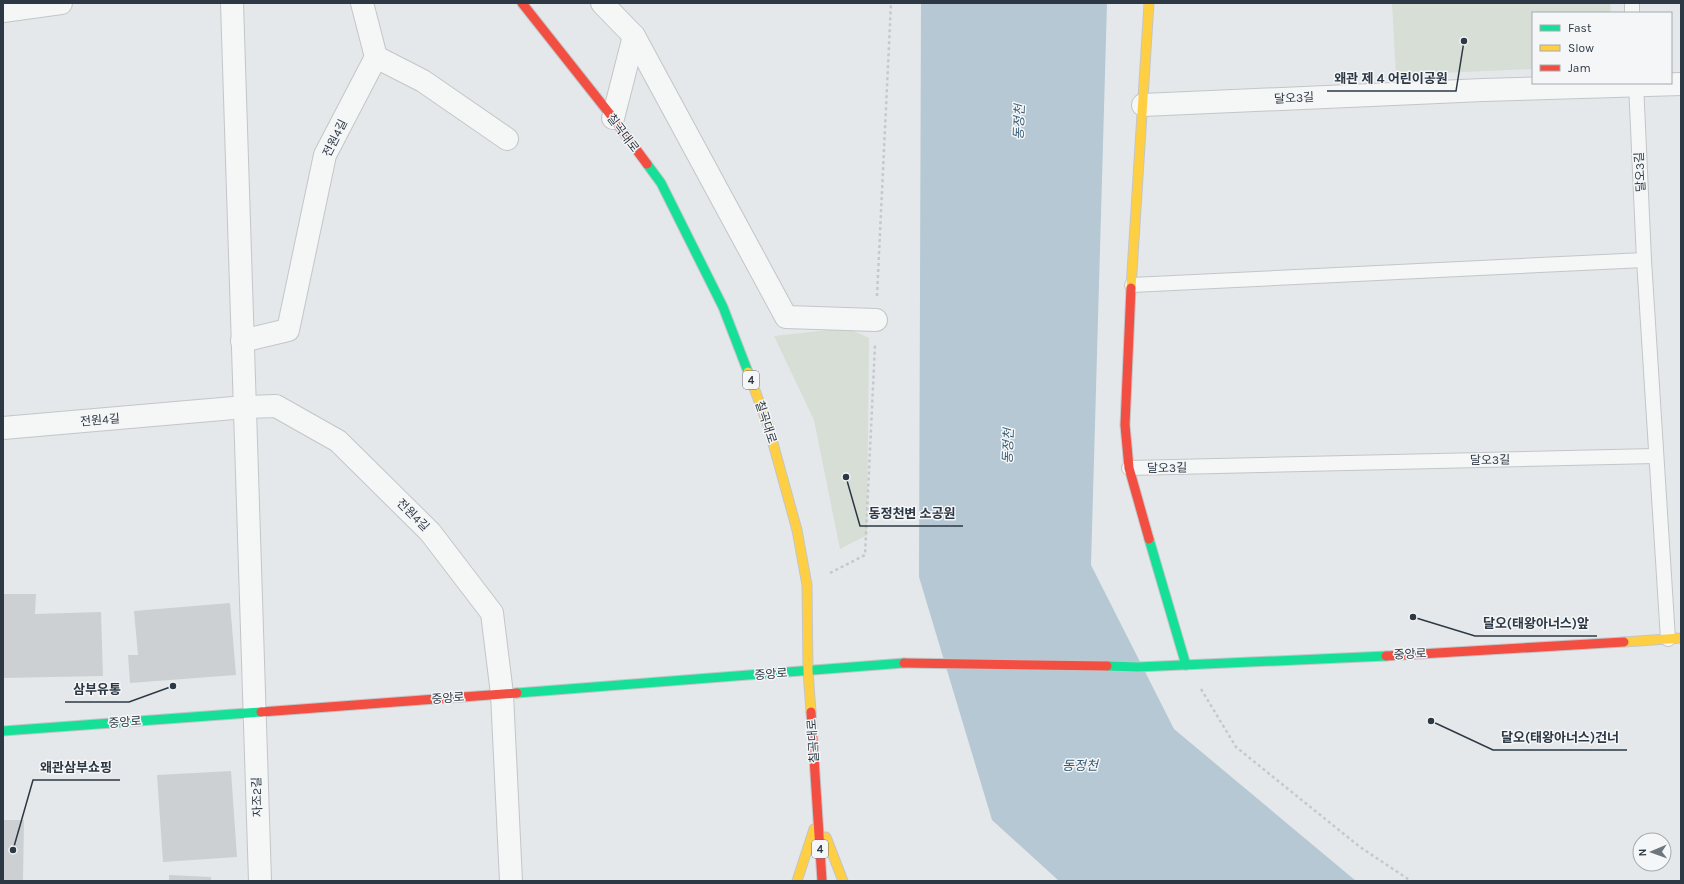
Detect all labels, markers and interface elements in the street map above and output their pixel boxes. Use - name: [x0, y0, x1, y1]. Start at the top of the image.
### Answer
- legend: [1532, 12, 1672, 84]
- text: Fast: [1568, 21, 1592, 35]
- text: Slow: [1568, 41, 1594, 55]
- text: Jam: [1568, 61, 1591, 75]
- callout: 왜관 제 4 어린이공원: [1327, 66, 1456, 91]
- text: 왜관 제 4 어린이공원: [1334, 71, 1448, 86]
- street label: 달오3길: [1274, 90, 1314, 106]
- water label: 동정천: [1011, 103, 1027, 140]
- street label: 칠곡대로: [604, 111, 642, 155]
- street label: 전원4길: [320, 117, 350, 159]
- street label: 달오3길: [1632, 152, 1648, 192]
- road number: 4: [743, 371, 759, 389]
- street label: 칠곡대로: [753, 399, 779, 445]
- street label: 전원4길: [80, 411, 120, 429]
- water label: 동정천: [1000, 427, 1016, 464]
- street label: 달오3길: [1470, 453, 1510, 467]
- street label: 달오3길: [1147, 461, 1187, 475]
- street label: 전원4길: [394, 496, 432, 534]
- callout: 동정천변 소공원: [860, 501, 963, 526]
- text: 동정천변 소공원: [868, 506, 956, 521]
- callout: 달오(태왕아너스)앞: [1475, 611, 1597, 636]
- text: 달오(태왕아너스)앞: [1483, 616, 1589, 631]
- street label: 중앙로: [1393, 646, 1427, 662]
- street label: 중앙로: [754, 666, 788, 682]
- callout: 삼부유통: [65, 677, 129, 702]
- text: 삼부유통: [73, 682, 121, 697]
- street label: 중앙로: [431, 690, 465, 706]
- street label: 중앙로: [108, 714, 142, 730]
- street label: 칠곡대로: [804, 718, 822, 764]
- callout: 달오(태왕아너스)건너: [1493, 725, 1627, 750]
- text: 달오(태왕아너스)건너: [1501, 730, 1619, 745]
- callout: 왜관삼부쇼핑: [33, 755, 120, 780]
- water label: 동정천: [1062, 758, 1099, 773]
- text: 왜관삼부쇼핑: [40, 760, 112, 775]
- street label: 자조2길: [249, 777, 265, 817]
- north arrow: [1632, 832, 1672, 872]
- road number: 4: [812, 840, 828, 858]
- text: N: [1636, 848, 1649, 857]

